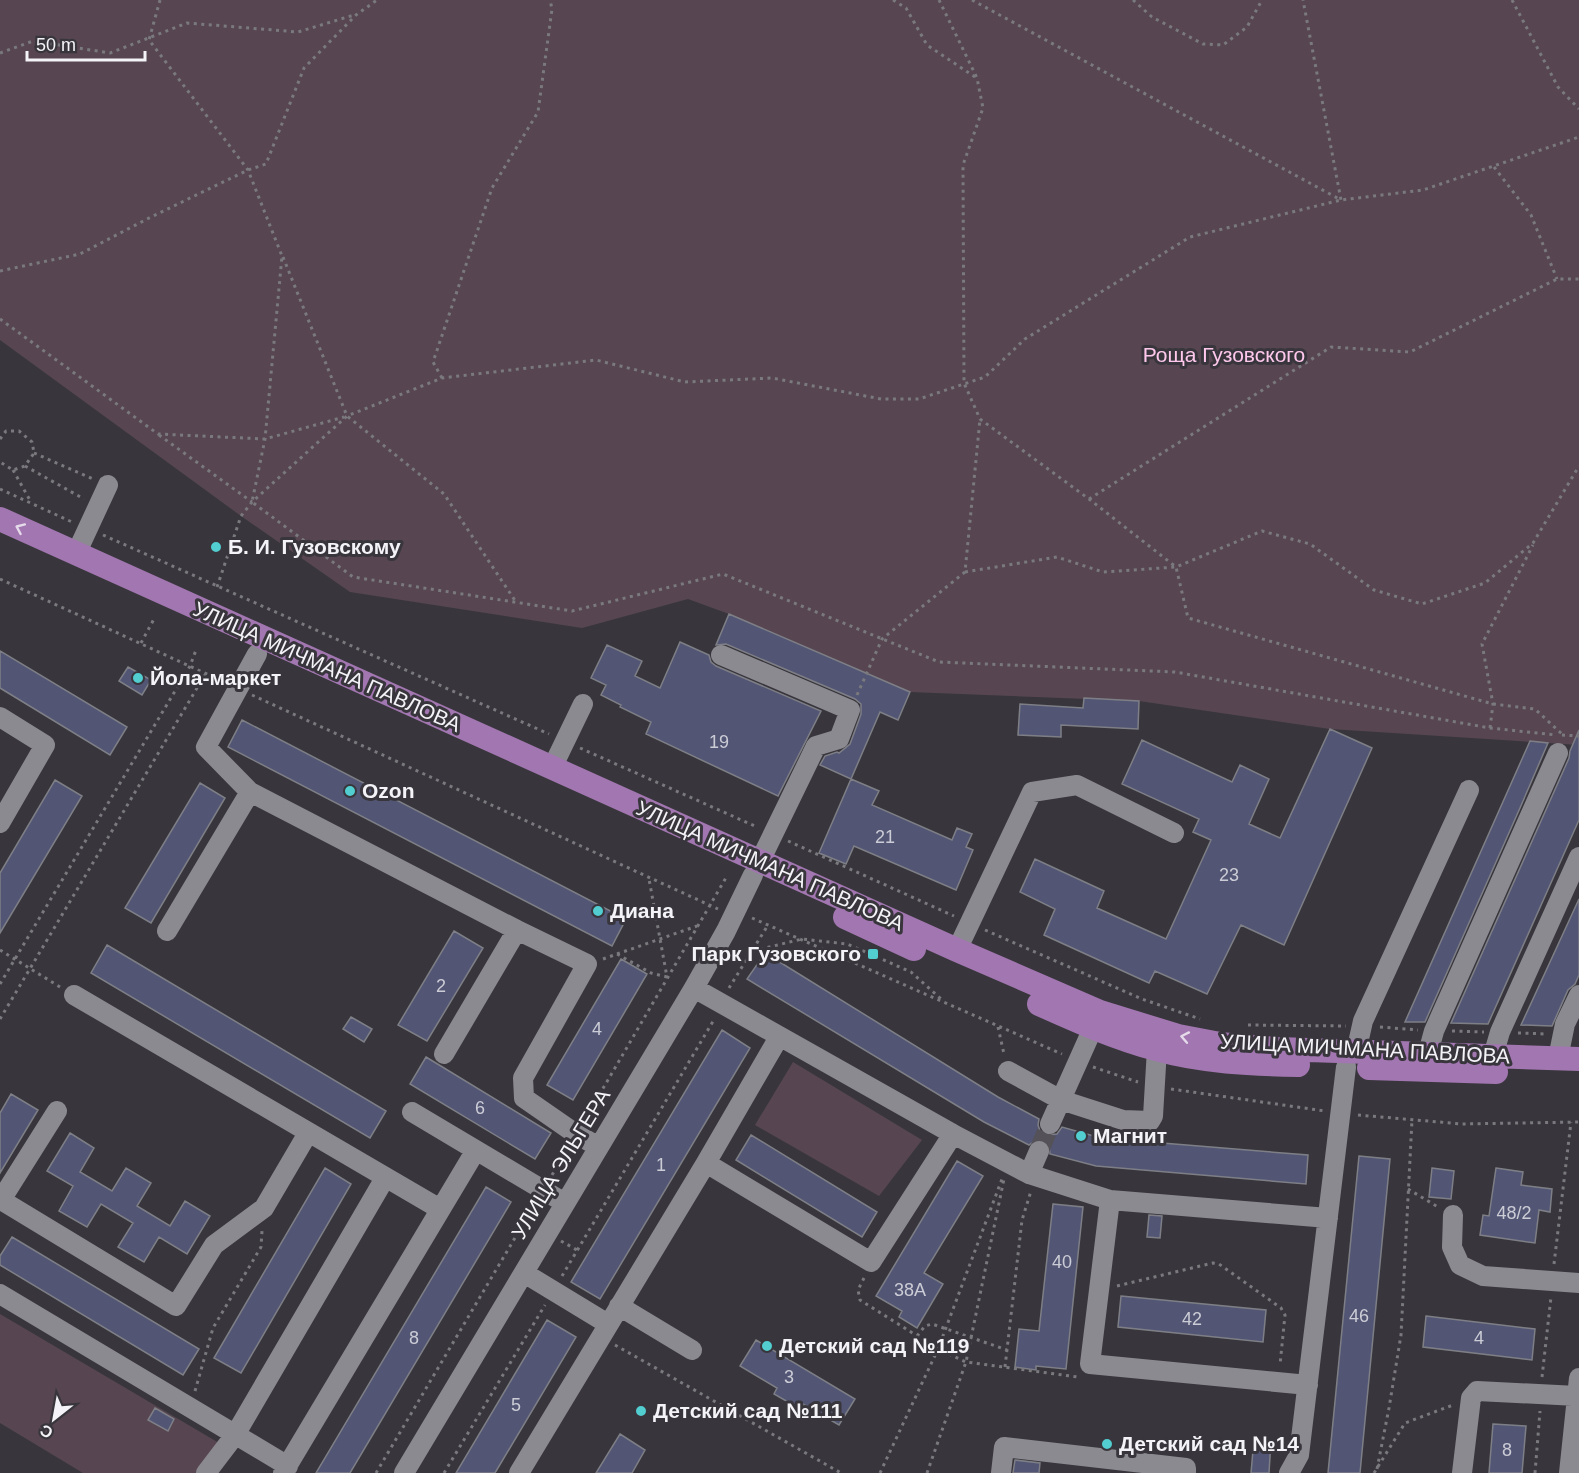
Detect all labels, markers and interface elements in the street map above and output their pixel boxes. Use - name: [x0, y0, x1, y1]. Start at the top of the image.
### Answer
- scale bar: [27, 24, 146, 62]
- text: 50 m: [36, 35, 76, 55]
- park label: Роща Гузовского: [1143, 343, 1305, 366]
- one-way arrow: [15, 523, 26, 535]
- place label: Б. И. Гузовскому: [228, 535, 401, 558]
- marker: Б. И. Гузовскому: [209, 540, 223, 554]
- street label: УЛИЦА МИЧМАНА ПАВЛОВА: [190, 597, 464, 736]
- place label: Йола-маркет: [150, 666, 281, 689]
- marker: Йола-маркет: [131, 671, 145, 685]
- house number: 19: [709, 732, 729, 752]
- place label: Ozon: [362, 779, 415, 802]
- marker: Ozon: [343, 784, 357, 798]
- street label: УЛИЦА МИЧМАНА ПАВЛОВА: [633, 796, 907, 935]
- house number: 21: [875, 827, 895, 847]
- house number: 23: [1219, 865, 1239, 885]
- place label: Диана: [610, 899, 674, 922]
- marker: Диана: [591, 904, 605, 918]
- place label: Парк Гузовского: [691, 942, 861, 965]
- marker: Парк Гузовского: [866, 947, 880, 961]
- house number: 2: [436, 976, 446, 996]
- house number: 4: [592, 1019, 602, 1039]
- street label: УЛИЦА МИЧМАНА ПАВЛОВА: [1219, 1029, 1511, 1068]
- one-way arrow: [1181, 1031, 1191, 1044]
- street label: УЛИЦА ЭЛЬГЕРА: [507, 1085, 614, 1243]
- house number: 6: [475, 1098, 485, 1118]
- place label: Магнит: [1093, 1124, 1167, 1147]
- marker: Магнит: [1074, 1129, 1088, 1143]
- house number: 1: [656, 1155, 666, 1175]
- house number: 48/2: [1496, 1203, 1532, 1223]
- house number: 40: [1052, 1252, 1072, 1272]
- house number: 38А: [894, 1280, 926, 1300]
- house number: 46: [1349, 1306, 1369, 1326]
- house number: 42: [1182, 1309, 1202, 1329]
- house number: 8: [409, 1328, 419, 1348]
- house number: 4: [1474, 1328, 1484, 1348]
- place label: Детский сад №119: [779, 1334, 970, 1357]
- marker: Детский сад №119: [760, 1339, 774, 1353]
- house number: 3: [784, 1367, 794, 1387]
- north arrow: [24, 1389, 84, 1449]
- house number: 5: [511, 1395, 521, 1415]
- place label: Детский сад №111: [653, 1399, 843, 1422]
- marker: Детский сад №111: [634, 1404, 648, 1418]
- text: С: [37, 1421, 56, 1442]
- place label: Детский сад №14: [1119, 1432, 1299, 1455]
- marker: Детский сад №14: [1100, 1437, 1114, 1451]
- house number: 8: [1502, 1440, 1512, 1460]

